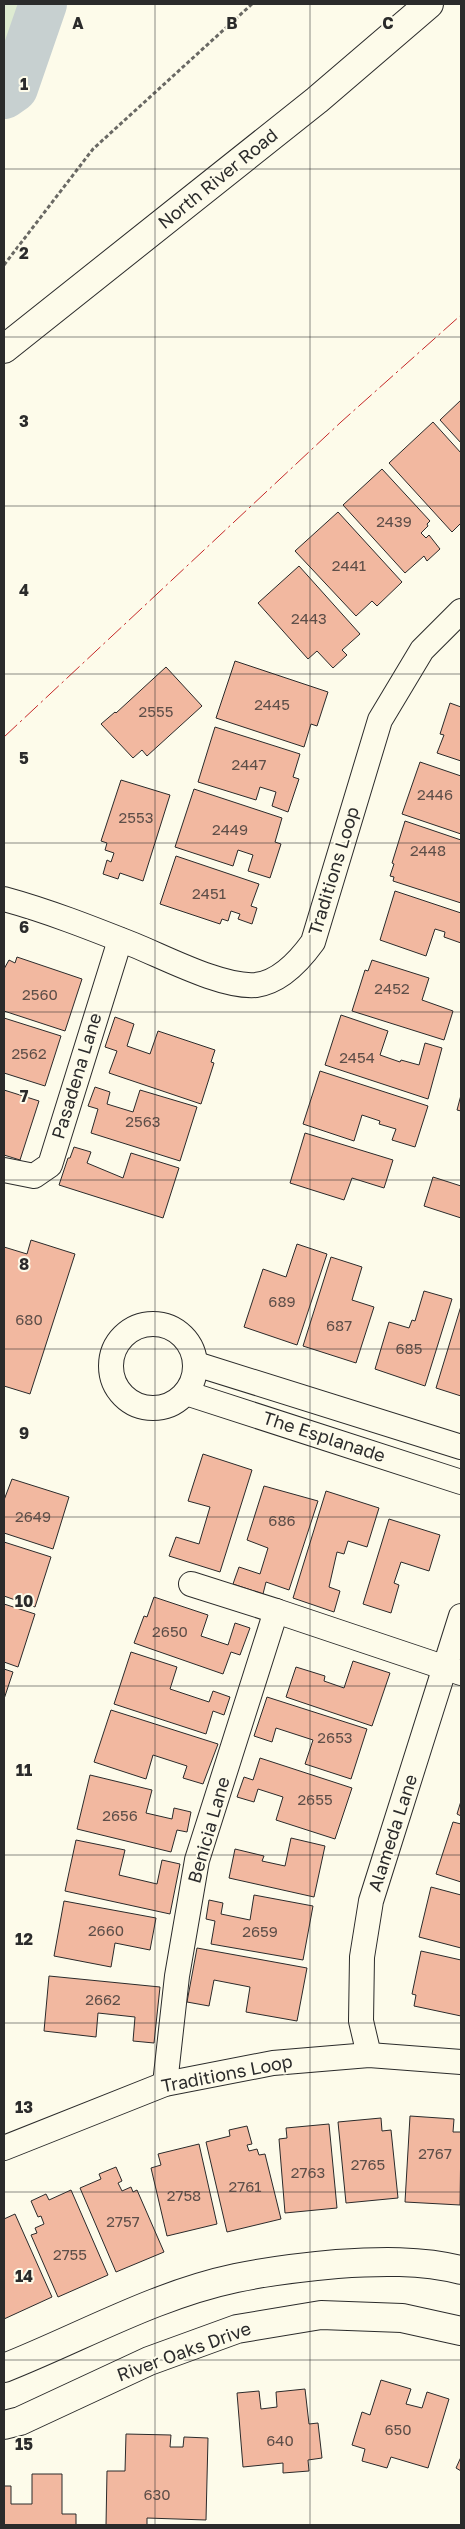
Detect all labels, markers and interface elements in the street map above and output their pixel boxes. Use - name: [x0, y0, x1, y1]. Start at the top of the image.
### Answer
- text: A: [72, 13, 84, 33]
- text: B: [226, 13, 238, 33]
- text: C: [382, 13, 394, 33]
- text: 1: [20, 74, 28, 94]
- street label: North River Road: [153, 123, 282, 233]
- text: 2: [19, 243, 29, 263]
- text: 3: [19, 411, 29, 431]
- house number: 2439: [376, 512, 412, 530]
- house number: 2441: [332, 556, 366, 574]
- text: 4: [19, 580, 29, 600]
- house number: 2443: [291, 609, 327, 627]
- house number: 2445: [254, 695, 290, 713]
- house number: 2555: [139, 702, 173, 720]
- text: 5: [19, 748, 29, 768]
- house number: 2447: [232, 755, 267, 773]
- house number: 2446: [417, 785, 453, 803]
- street label: Traditions Loop: [303, 804, 363, 938]
- house number: 2553: [119, 808, 153, 826]
- house number: 2449: [212, 820, 248, 838]
- house number: 2448: [410, 841, 446, 859]
- house number: 2451: [192, 884, 226, 902]
- text: 6: [19, 917, 29, 937]
- house number: 2452: [374, 979, 410, 997]
- house number: 2560: [22, 985, 58, 1003]
- street label: Pasadena Lane: [46, 1010, 106, 1141]
- house number: 2562: [11, 1044, 47, 1062]
- house number: 2454: [339, 1048, 375, 1066]
- text: 7: [20, 1086, 29, 1106]
- house number: 2563: [125, 1112, 161, 1130]
- text: 8: [19, 1254, 29, 1274]
- house number: 689: [268, 1292, 296, 1310]
- house number: 680: [15, 1310, 43, 1328]
- house number: 687: [326, 1316, 352, 1334]
- house number: 685: [396, 1339, 422, 1357]
- street label: The Esplanade: [260, 1406, 388, 1466]
- text: 9: [19, 1423, 29, 1443]
- house number: 2649: [15, 1507, 51, 1525]
- house number: 686: [268, 1511, 296, 1529]
- text: 10: [15, 1591, 33, 1611]
- house number: 2650: [152, 1622, 188, 1640]
- house number: 2653: [317, 1728, 353, 1746]
- text: 11: [16, 1760, 32, 1780]
- street label: Alameda Lane: [363, 1771, 421, 1894]
- street label: Benicia Lane: [182, 1774, 234, 1886]
- house number: 2655: [297, 1790, 333, 1808]
- house number: 2656: [102, 1806, 138, 1824]
- house number: 2660: [88, 1921, 124, 1939]
- house number: 2659: [242, 1922, 278, 1940]
- text: 12: [15, 1929, 33, 1949]
- house number: 2662: [85, 1990, 121, 2008]
- street label: Traditions Loop: [159, 2050, 294, 2097]
- text: 13: [15, 2097, 33, 2117]
- house number: 2767: [418, 2144, 452, 2162]
- house number: 2765: [351, 2155, 385, 2173]
- house number: 2763: [291, 2163, 325, 2181]
- house number: 2761: [228, 2177, 262, 2195]
- house number: 2758: [167, 2186, 201, 2204]
- house number: 2757: [106, 2212, 140, 2230]
- house number: 2755: [53, 2245, 87, 2263]
- text: 14: [15, 2266, 33, 2286]
- street label: River Oaks Drive: [114, 2317, 254, 2386]
- house number: 650: [384, 2420, 412, 2438]
- house number: 640: [266, 2431, 294, 2449]
- text: 15: [15, 2434, 33, 2454]
- house number: 630: [143, 2485, 171, 2503]

